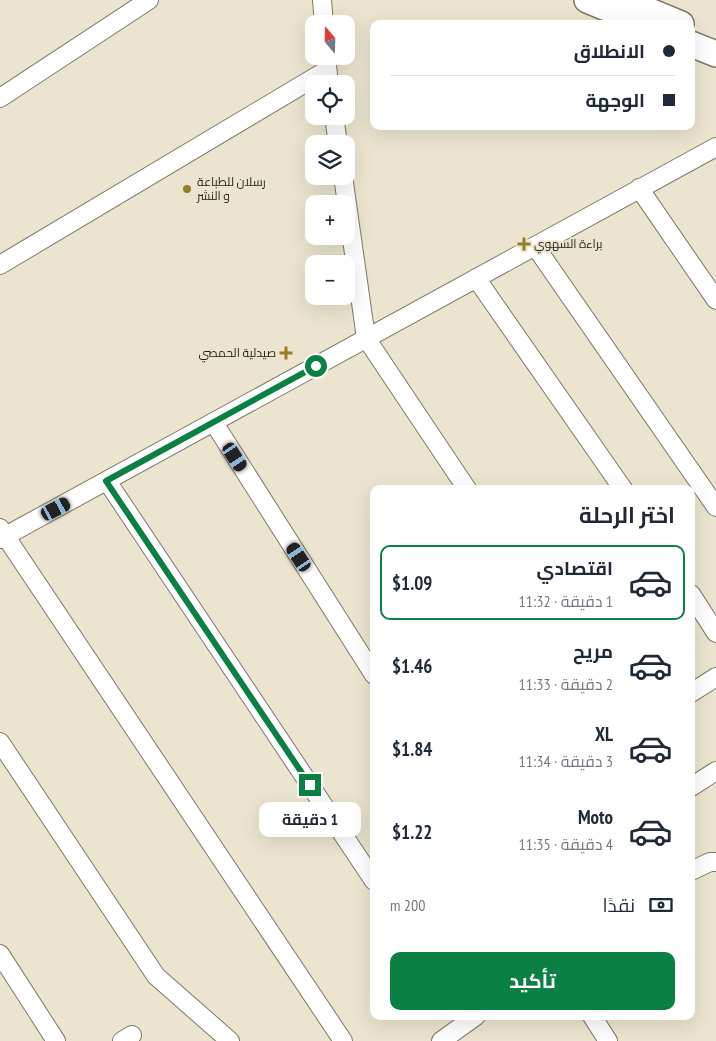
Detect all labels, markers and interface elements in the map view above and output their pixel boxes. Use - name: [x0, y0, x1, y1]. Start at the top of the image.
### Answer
- north arrow: [305, 15, 355, 65]
- map controls: [305, 15, 355, 305]
- text: الانطلاق: [574, 39, 645, 63]
- button: locate: [305, 75, 355, 125]
- text: الوجهة: [585, 88, 645, 112]
- button: layers: [305, 135, 355, 185]
- place label: رسلان للطباعة و النشر: [196, 174, 266, 203]
- marker: رسلان للطباعة و النشر: [181, 183, 193, 195]
- button: +: [305, 195, 355, 245]
- place label: براءة السهوي: [534, 236, 603, 254]
- marker: براءة السهوي: [518, 238, 530, 250]
- button: −: [305, 255, 355, 305]
- place label: صيدلية الحمصي: [199, 345, 276, 363]
- marker: صيدلية الحمصي: [280, 347, 292, 359]
- route start: [305, 355, 327, 377]
- car: [220, 440, 249, 474]
- car: [39, 495, 72, 523]
- text: اختر الرحلة: [579, 501, 675, 529]
- car: [284, 540, 313, 574]
- text: اقتصادي: [537, 556, 613, 580]
- icon: car: [628, 560, 673, 605]
- text: $1.09: [392, 571, 432, 595]
- text: 1 دقيقة · 11:32: [518, 591, 613, 611]
- text: مريح: [573, 639, 613, 663]
- icon: car: [628, 643, 673, 688]
- text: $1.46: [392, 654, 432, 678]
- text: 2 دقيقة · 11:33: [518, 674, 613, 694]
- text: XL: [595, 722, 613, 746]
- icon: car: [628, 726, 673, 771]
- text: $1.84: [392, 737, 432, 761]
- text: 3 دقيقة · 11:34: [518, 751, 613, 771]
- route end: [299, 774, 321, 796]
- callout: 1 دقيقة: [259, 802, 361, 838]
- text: Moto: [578, 805, 613, 829]
- text: 1 دقيقة: [282, 809, 338, 829]
- icon: car: [628, 809, 673, 854]
- text: $1.22: [392, 820, 432, 844]
- text: 4 دقيقة · 11:35: [518, 834, 613, 854]
- icon: cash: [647, 891, 675, 919]
- text: نقدًا: [603, 893, 635, 917]
- text: 200 m: [390, 895, 425, 915]
- button: تأكيد: [390, 952, 675, 1010]

